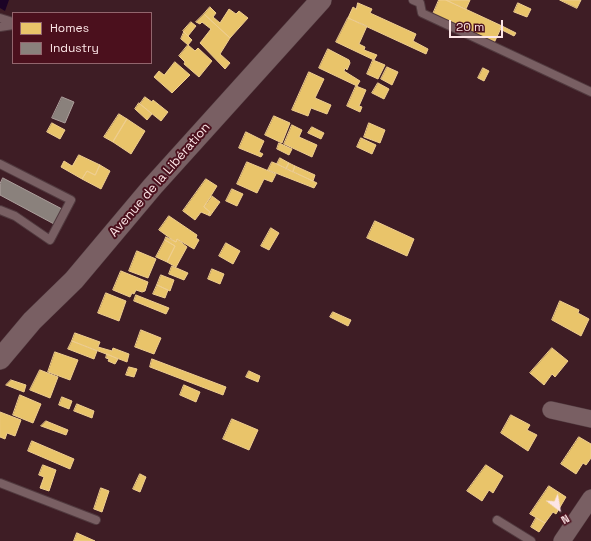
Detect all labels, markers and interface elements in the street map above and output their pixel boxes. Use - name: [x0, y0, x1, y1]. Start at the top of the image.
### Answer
- legend: [12, 12, 152, 64]
- scale bar: [451, 12, 505, 38]
- text: 20 m: [456, 19, 484, 35]
- text: Homes: [50, 20, 89, 36]
- text: Industry: [50, 40, 99, 56]
- street label: Avenue de la Libération: [106, 120, 214, 240]
- north arrow: [539, 489, 579, 529]
- text: N: [558, 511, 572, 527]

